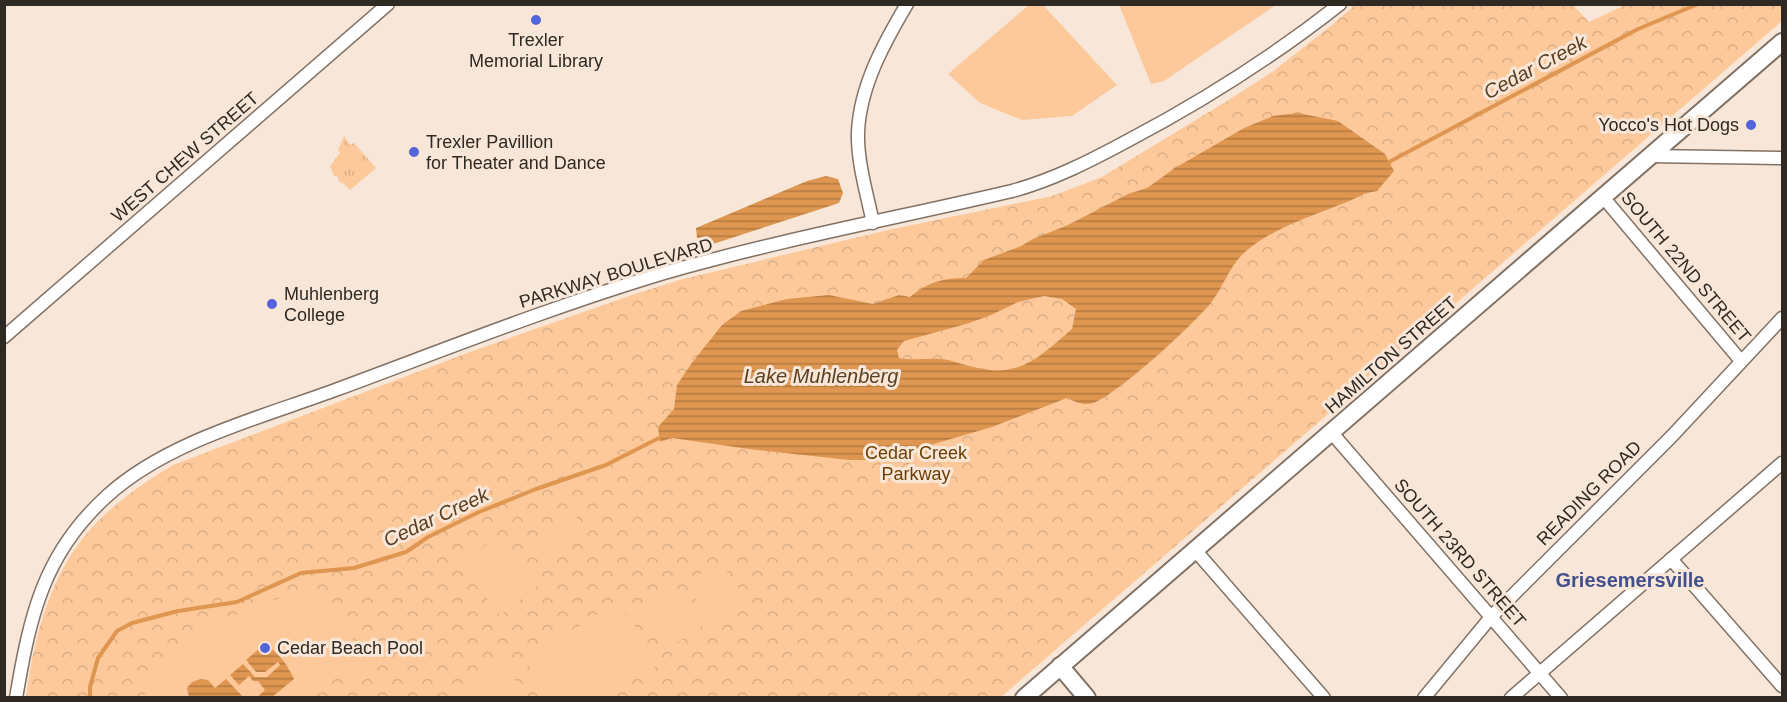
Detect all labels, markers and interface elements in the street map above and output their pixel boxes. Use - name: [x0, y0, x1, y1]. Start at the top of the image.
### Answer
- marker: Trexler Memorial Library: [529, 13, 543, 27]
- place label: Trexler Memorial Library: [469, 30, 603, 71]
- water label: Cedar Creek: [1480, 30, 1591, 103]
- street label: WEST CHEW STREET: [108, 88, 262, 226]
- place label: Yocco's Hot Dogs: [1598, 115, 1739, 135]
- marker: Yocco's Hot Dogs: [1744, 118, 1758, 132]
- place label: Trexler Pavillion for Theater and Dance: [426, 132, 606, 173]
- marker: Trexler Pavillion for Theater and Dance: [407, 145, 421, 159]
- street label: SOUTH 22ND STREET: [1617, 188, 1755, 346]
- street label: PARKWAY BOULEVARD: [517, 234, 715, 312]
- place label: Muhlenberg College: [284, 284, 379, 325]
- street label: HAMILTON STREET: [1321, 293, 1461, 417]
- marker: Muhlenberg College: [265, 297, 279, 311]
- water label: Lake Muhlenberg: [744, 365, 898, 387]
- street label: READING ROAD: [1533, 437, 1645, 549]
- park label: Cedar Creek Parkway: [865, 443, 968, 484]
- street label: SOUTH 23RD STREET: [1390, 475, 1530, 631]
- water label: Cedar Creek: [380, 483, 493, 551]
- district label: Griesemersville: [1556, 569, 1705, 591]
- place label: Cedar Beach Pool: [277, 638, 423, 658]
- marker: Cedar Beach Pool: [258, 641, 272, 655]

